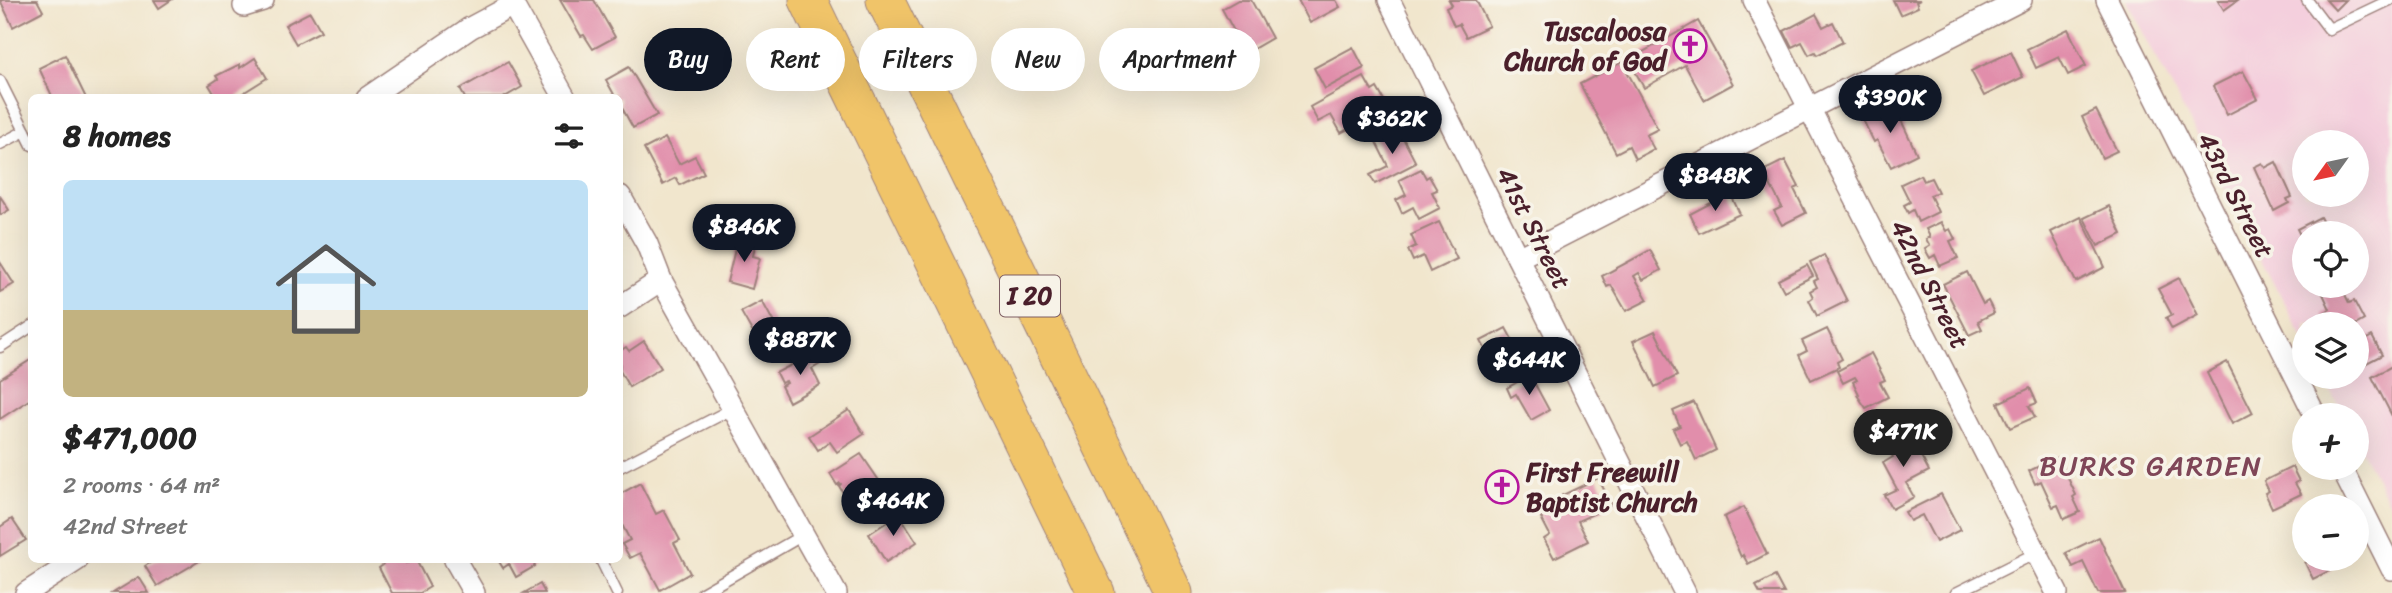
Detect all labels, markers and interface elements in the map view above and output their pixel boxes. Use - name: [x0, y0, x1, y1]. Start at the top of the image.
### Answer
- place label: Tuscaloosa Church of God: [1503, 8, 1668, 84]
- church icon: Tuscaloosa Church of God: [1671, 27, 1709, 65]
- chip: Buy: [644, 28, 732, 91]
- chip: Rent: [746, 28, 845, 91]
- chip: Filters: [859, 28, 977, 91]
- chip: New: [991, 28, 1085, 91]
- chip: Apartment: [1099, 28, 1260, 91]
- pin: $390K: [1841, 76, 1939, 135]
- text: $390K: [1855, 77, 1925, 118]
- pin: $362K: [1343, 96, 1441, 156]
- text: $362K: [1358, 98, 1426, 139]
- text: 8 homes: [63, 109, 171, 163]
- icon: filters: [550, 117, 588, 155]
- street label: 43rd Street: [2184, 123, 2288, 267]
- north arrow: [2292, 130, 2370, 206]
- map controls: [2292, 130, 2369, 571]
- pin: $848K: [1666, 154, 1764, 213]
- text: $848K: [1679, 155, 1751, 196]
- street label: 41st Street: [1483, 158, 1585, 298]
- pin: $846K: [695, 204, 793, 264]
- text: $846K: [709, 206, 779, 247]
- street label: 42nd Street: [1877, 211, 1983, 357]
- button: locate: [2292, 221, 2369, 298]
- icon: home: [263, 226, 389, 352]
- road number: I 20: [1000, 276, 1060, 316]
- button: layers: [2292, 312, 2369, 389]
- pin: $887K: [751, 318, 849, 377]
- text: $887K: [765, 319, 835, 360]
- pin: $644K: [1480, 338, 1578, 397]
- text: $644K: [1493, 339, 1565, 380]
- button: +: [2292, 403, 2369, 480]
- pin: $471K: [1854, 410, 1952, 469]
- text: $471,000: [63, 411, 197, 465]
- text: $471K: [1870, 411, 1936, 452]
- district label: BURKS GARDEN: [2039, 441, 2263, 490]
- place label: First Freewill Baptist Church: [1525, 449, 1698, 525]
- text: 2 rooms · 64 m²: [63, 465, 220, 506]
- church icon: First Freewill Baptist Church: [1483, 468, 1521, 506]
- pin: $464K: [844, 478, 942, 538]
- text: $464K: [857, 480, 929, 521]
- button: −: [2292, 494, 2369, 571]
- text: 42nd Street: [63, 506, 188, 547]

